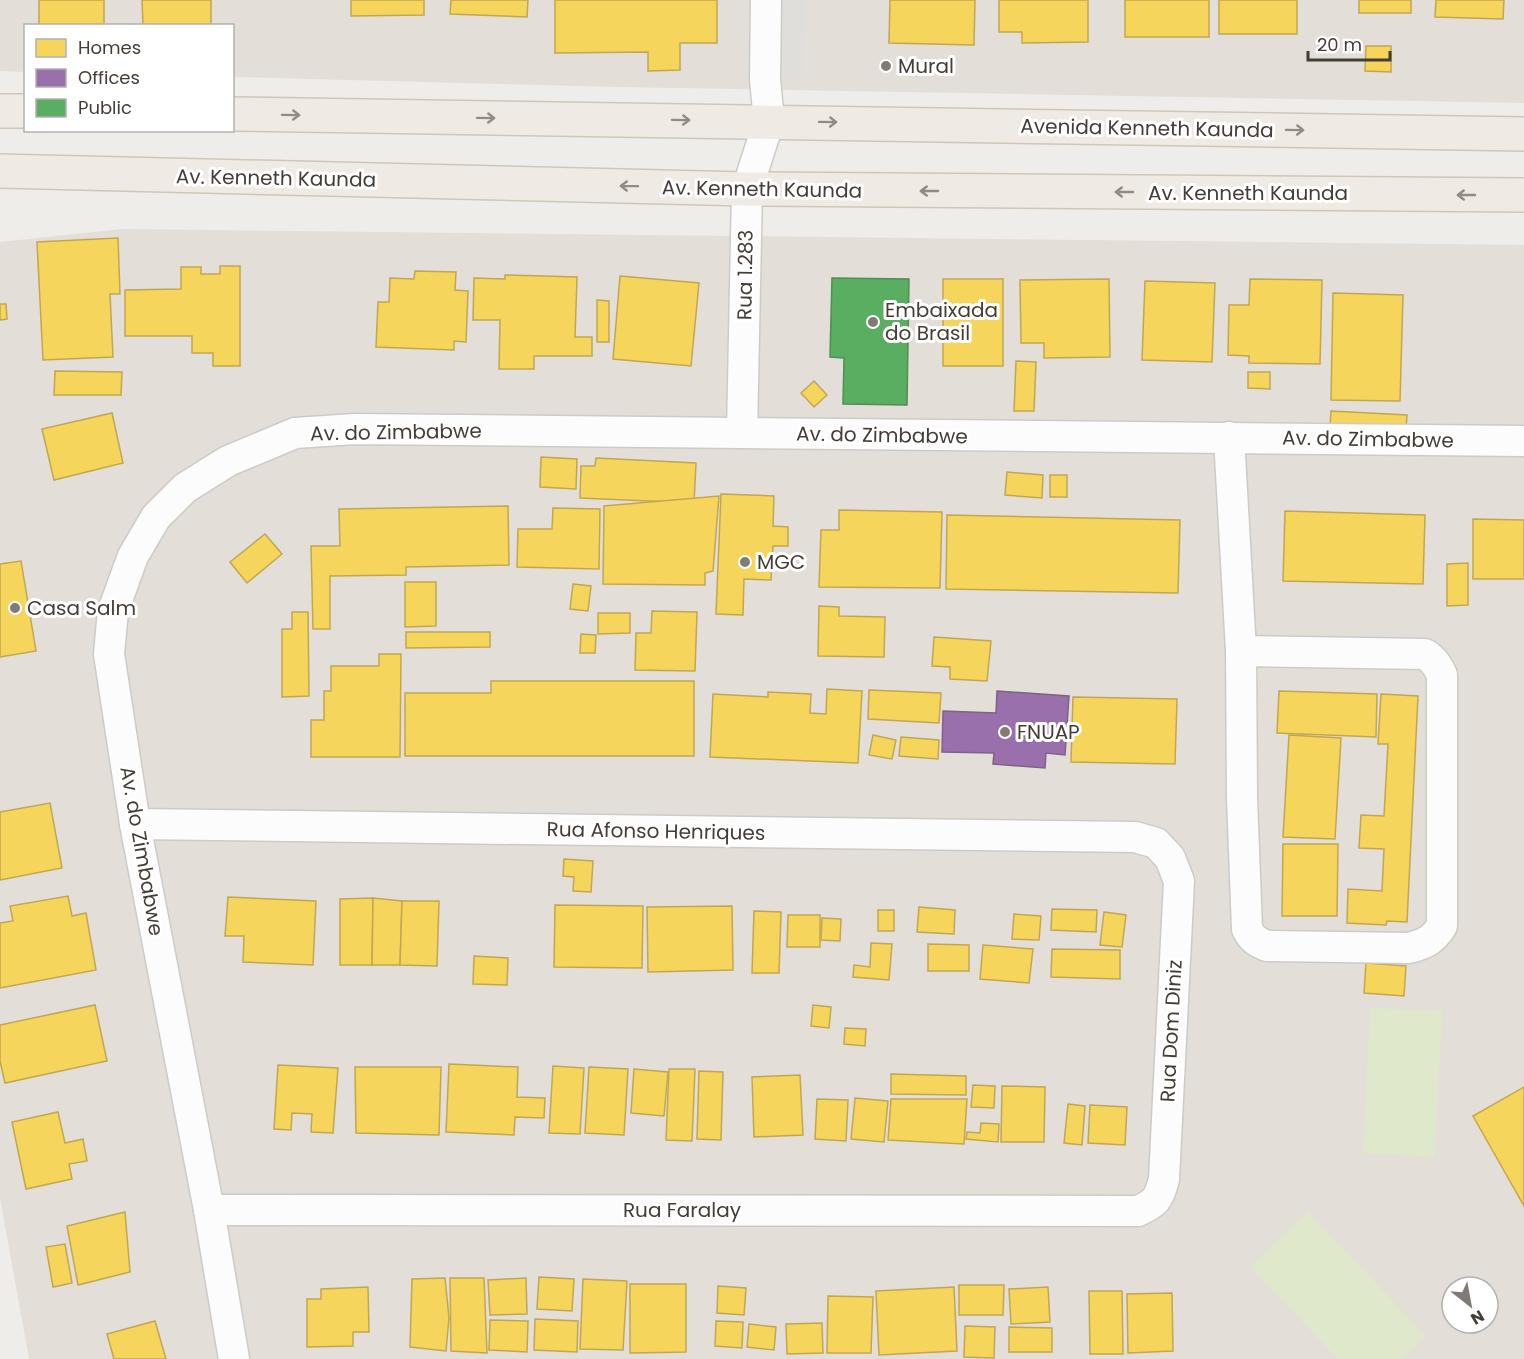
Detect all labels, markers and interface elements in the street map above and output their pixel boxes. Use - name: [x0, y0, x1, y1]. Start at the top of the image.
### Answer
- legend: [24, 24, 234, 132]
- scale bar: [1308, 24, 1390, 62]
- text: 20 m: [1317, 32, 1362, 57]
- text: Homes: [78, 35, 141, 60]
- place label: Mural: [898, 52, 954, 80]
- marker: Mural: [879, 59, 893, 73]
- text: Offices: [78, 65, 140, 90]
- text: Public: [78, 95, 132, 120]
- one-way arrow: [280, 109, 300, 121]
- one-way arrow: [475, 112, 495, 123]
- street label: Avenida Kenneth Kaunda: [1020, 112, 1274, 144]
- one-way arrow: [670, 114, 690, 126]
- one-way arrow: [817, 117, 837, 128]
- one-way arrow: [1285, 124, 1305, 136]
- street label: Av. Kenneth Kaunda: [176, 162, 376, 194]
- street label: Av. Kenneth Kaunda: [662, 173, 862, 205]
- street label: Av. Kenneth Kaunda: [1148, 179, 1348, 207]
- one-way arrow: [619, 181, 639, 192]
- one-way arrow: [919, 185, 939, 197]
- one-way arrow: [1114, 186, 1134, 198]
- one-way arrow: [1456, 189, 1476, 201]
- street label: Rua 1.283: [730, 230, 760, 320]
- place label: Embaixada do Brasil: [885, 296, 998, 347]
- marker: Embaixada do Brasil: [866, 315, 880, 329]
- street label: Av. do Zimbabwe: [310, 417, 482, 447]
- street label: Av. do Zimbabwe: [796, 420, 968, 450]
- street label: Av. do Zimbabwe: [1282, 424, 1454, 454]
- place label: MGC: [757, 548, 805, 576]
- marker: MGC: [738, 555, 752, 569]
- place label: Casa Salm: [27, 594, 136, 622]
- marker: Casa Salm: [8, 601, 22, 615]
- place label: FNUAP: [1017, 718, 1080, 746]
- marker: FNUAP: [998, 725, 1012, 739]
- street label: Av. do Zimbabwe: [113, 764, 171, 938]
- street label: Rua Afonso Henriques: [546, 815, 766, 847]
- street label: Rua Dom Diniz: [1153, 959, 1189, 1103]
- street label: Rua Faralay: [623, 1196, 741, 1224]
- north arrow: [1440, 1275, 1500, 1335]
- text: N: [1466, 1304, 1489, 1330]

